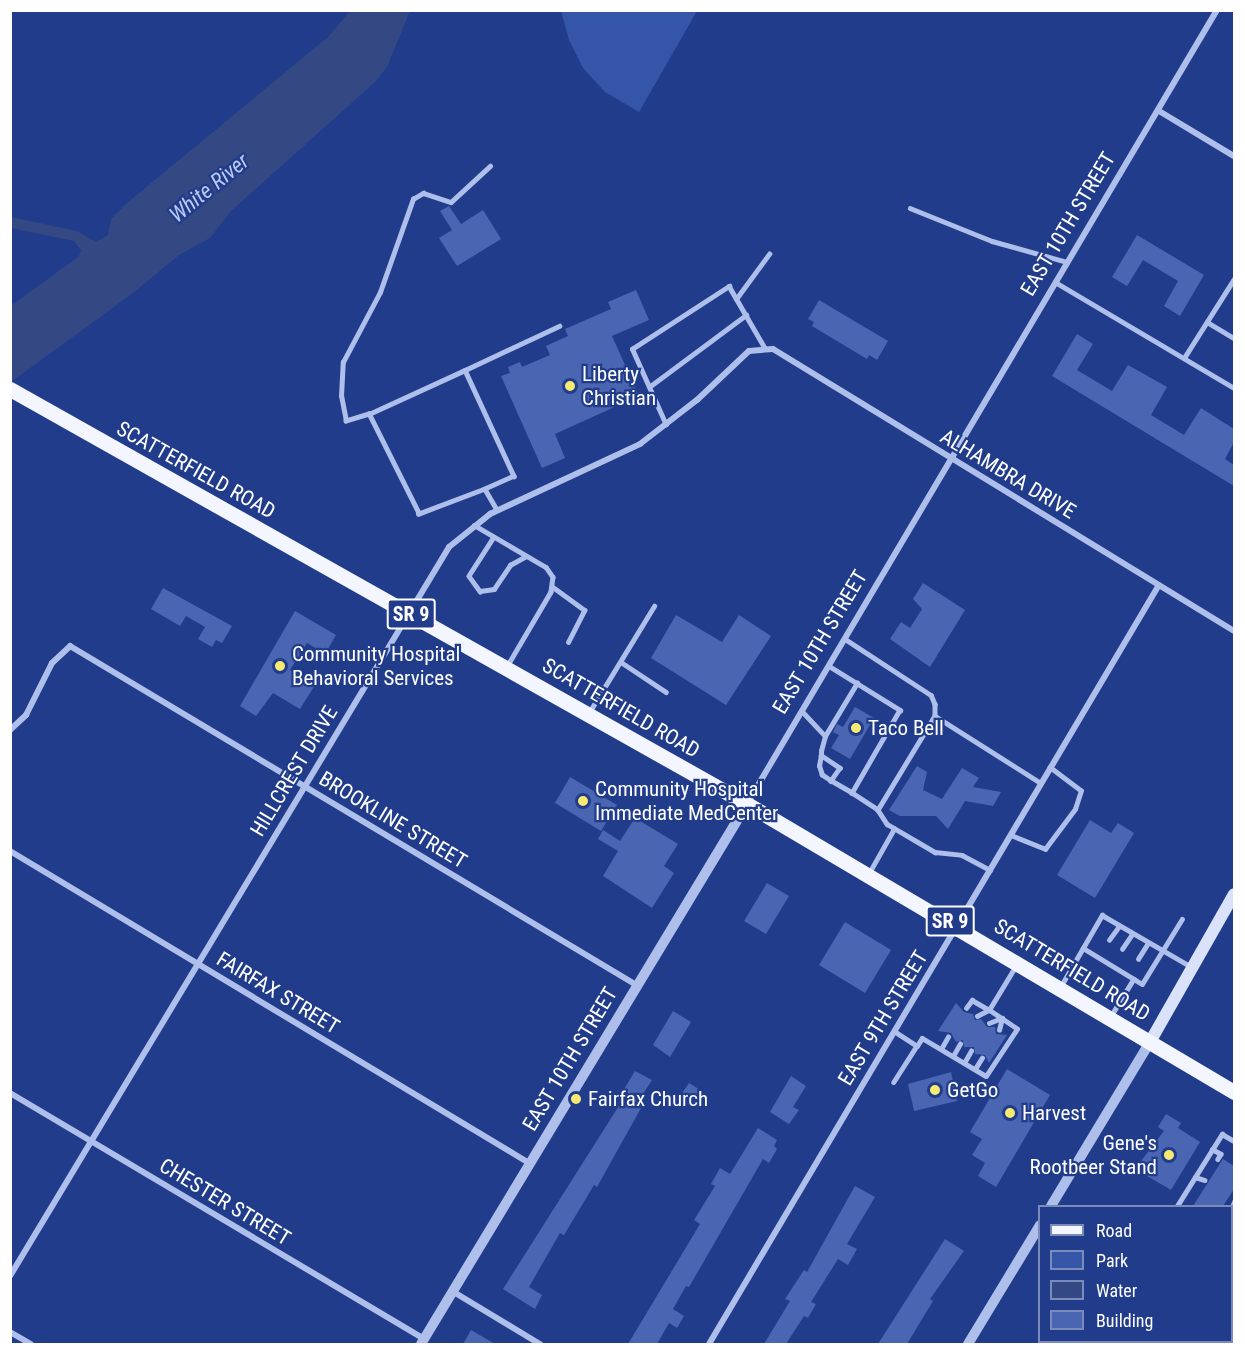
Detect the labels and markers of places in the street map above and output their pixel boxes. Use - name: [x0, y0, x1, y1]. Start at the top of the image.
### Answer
- place label: Liberty Christian: [582, 361, 656, 411]
- marker: Liberty Christian: [563, 379, 577, 393]
- place label: Community Hospital Behavioral Services: [292, 641, 460, 691]
- marker: Community Hospital Behavioral Services: [273, 659, 287, 673]
- place label: Taco Bell: [868, 715, 944, 741]
- marker: Taco Bell: [849, 721, 863, 735]
- place label: Community Hospital Immediate MedCenter: [595, 776, 778, 826]
- marker: Community Hospital Immediate MedCenter: [576, 794, 590, 808]
- place label: GetGo: [947, 1077, 998, 1103]
- marker: GetGo: [928, 1083, 942, 1097]
- place label: Fairfax Church: [588, 1086, 708, 1112]
- marker: Fairfax Church: [569, 1092, 583, 1106]
- place label: Harvest: [1022, 1100, 1086, 1126]
- marker: Harvest: [1003, 1106, 1017, 1120]
- place label: Gene's Rootbeer Stand: [1030, 1130, 1157, 1180]
- marker: Gene's Rootbeer Stand: [1162, 1148, 1176, 1162]

